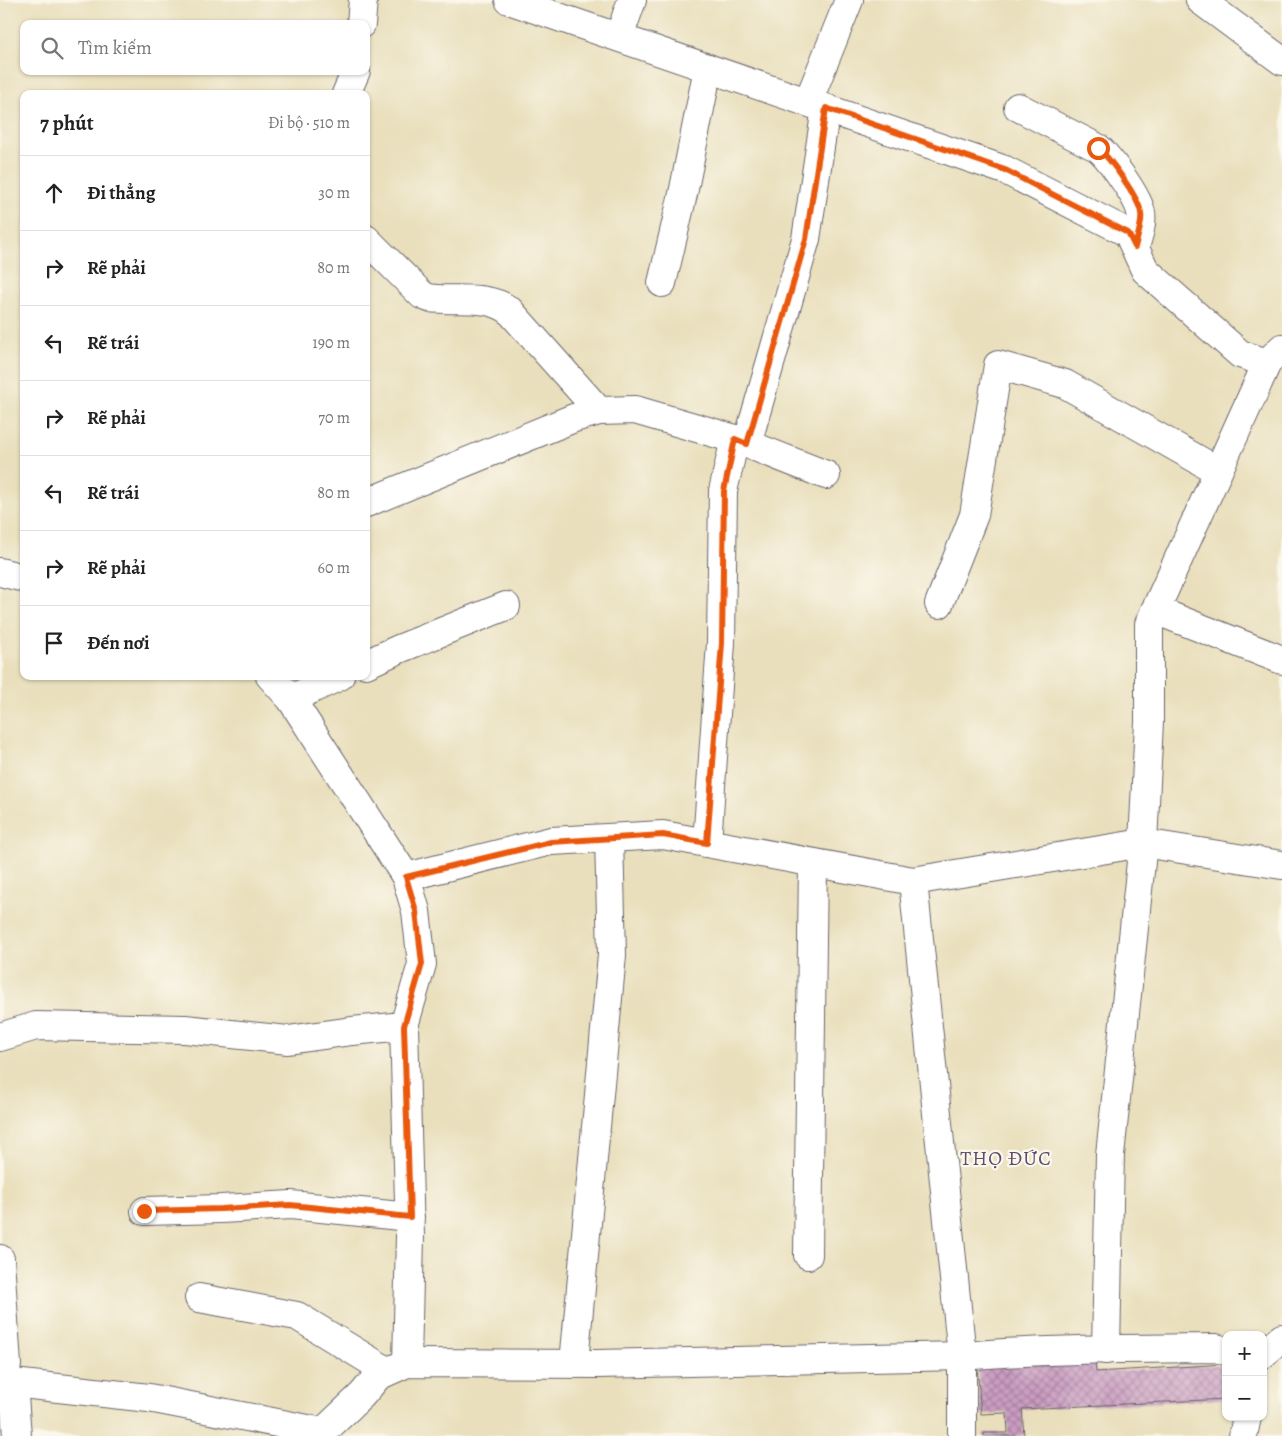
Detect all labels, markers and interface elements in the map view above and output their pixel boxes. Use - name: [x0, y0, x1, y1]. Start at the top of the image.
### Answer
- search box: [20, 20, 370, 75]
- icon: search: [38, 34, 66, 62]
- text: Tìm kiếm: [78, 35, 152, 61]
- text: 7 phút: [40, 109, 94, 137]
- text: Đi bộ · 510 m: [268, 112, 350, 134]
- route start: [1087, 137, 1110, 160]
- icon: ahead: [40, 179, 68, 207]
- text: Đi thẳng: [87, 180, 155, 206]
- text: 30 m: [318, 182, 350, 204]
- icon: right: [40, 254, 68, 282]
- text: Rẽ phải: [87, 255, 146, 281]
- text: 80 m: [317, 257, 350, 279]
- icon: left: [40, 329, 68, 357]
- text: Rẽ trái: [87, 330, 139, 356]
- text: 190 m: [312, 332, 350, 354]
- icon: right: [40, 404, 68, 432]
- text: Rẽ phải: [87, 405, 146, 431]
- text: 70 m: [318, 407, 350, 429]
- icon: left: [40, 479, 68, 507]
- text: Rẽ trái: [87, 480, 139, 506]
- text: 80 m: [317, 482, 350, 504]
- icon: right: [40, 554, 68, 582]
- text: Rẽ phải: [87, 555, 146, 581]
- text: 60 m: [318, 557, 350, 579]
- icon: arrive: [40, 629, 68, 657]
- text: Đến nơi: [87, 630, 149, 656]
- district label: THỌ ĐỨC: [960, 1145, 1052, 1172]
- route end: [133, 1200, 156, 1223]
- map controls: [1222, 1331, 1267, 1421]
- button: +: [1222, 1331, 1267, 1376]
- button: −: [1222, 1376, 1267, 1421]

